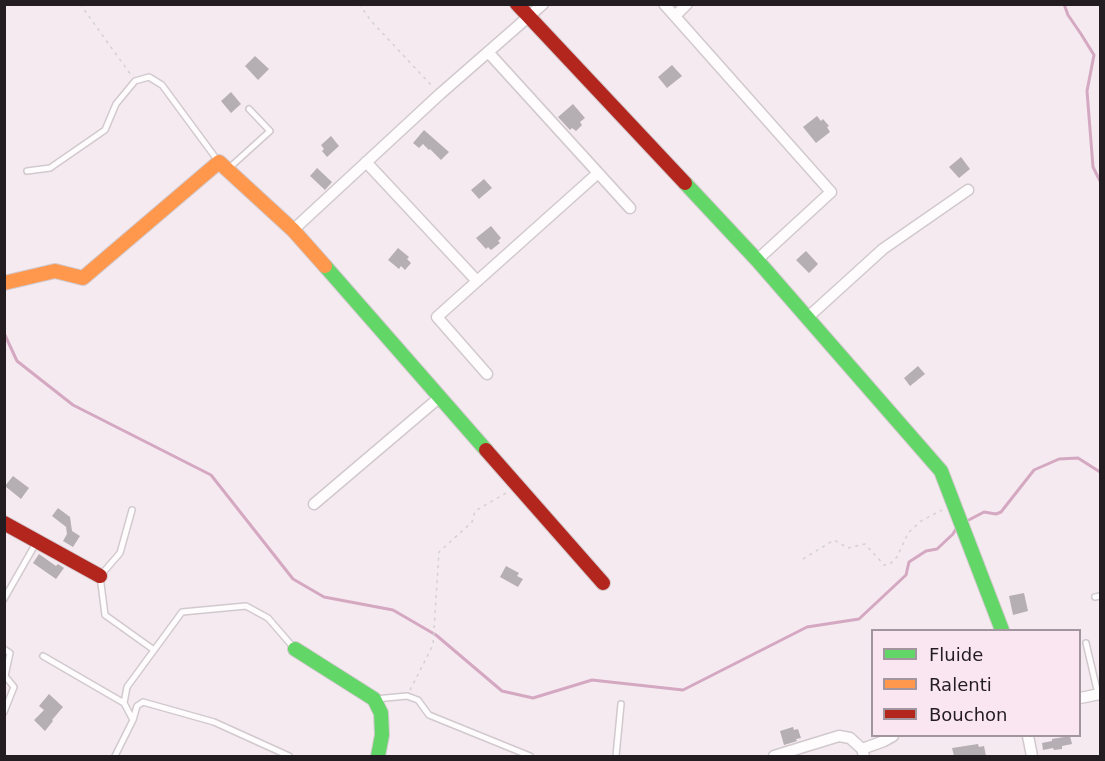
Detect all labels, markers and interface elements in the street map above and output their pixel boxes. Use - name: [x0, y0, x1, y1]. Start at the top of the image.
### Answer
- legend: [871, 629, 1081, 737]
- text: Fluide: [929, 644, 983, 665]
- text: Ralenti: [929, 674, 992, 695]
- text: Bouchon: [929, 704, 1008, 725]

